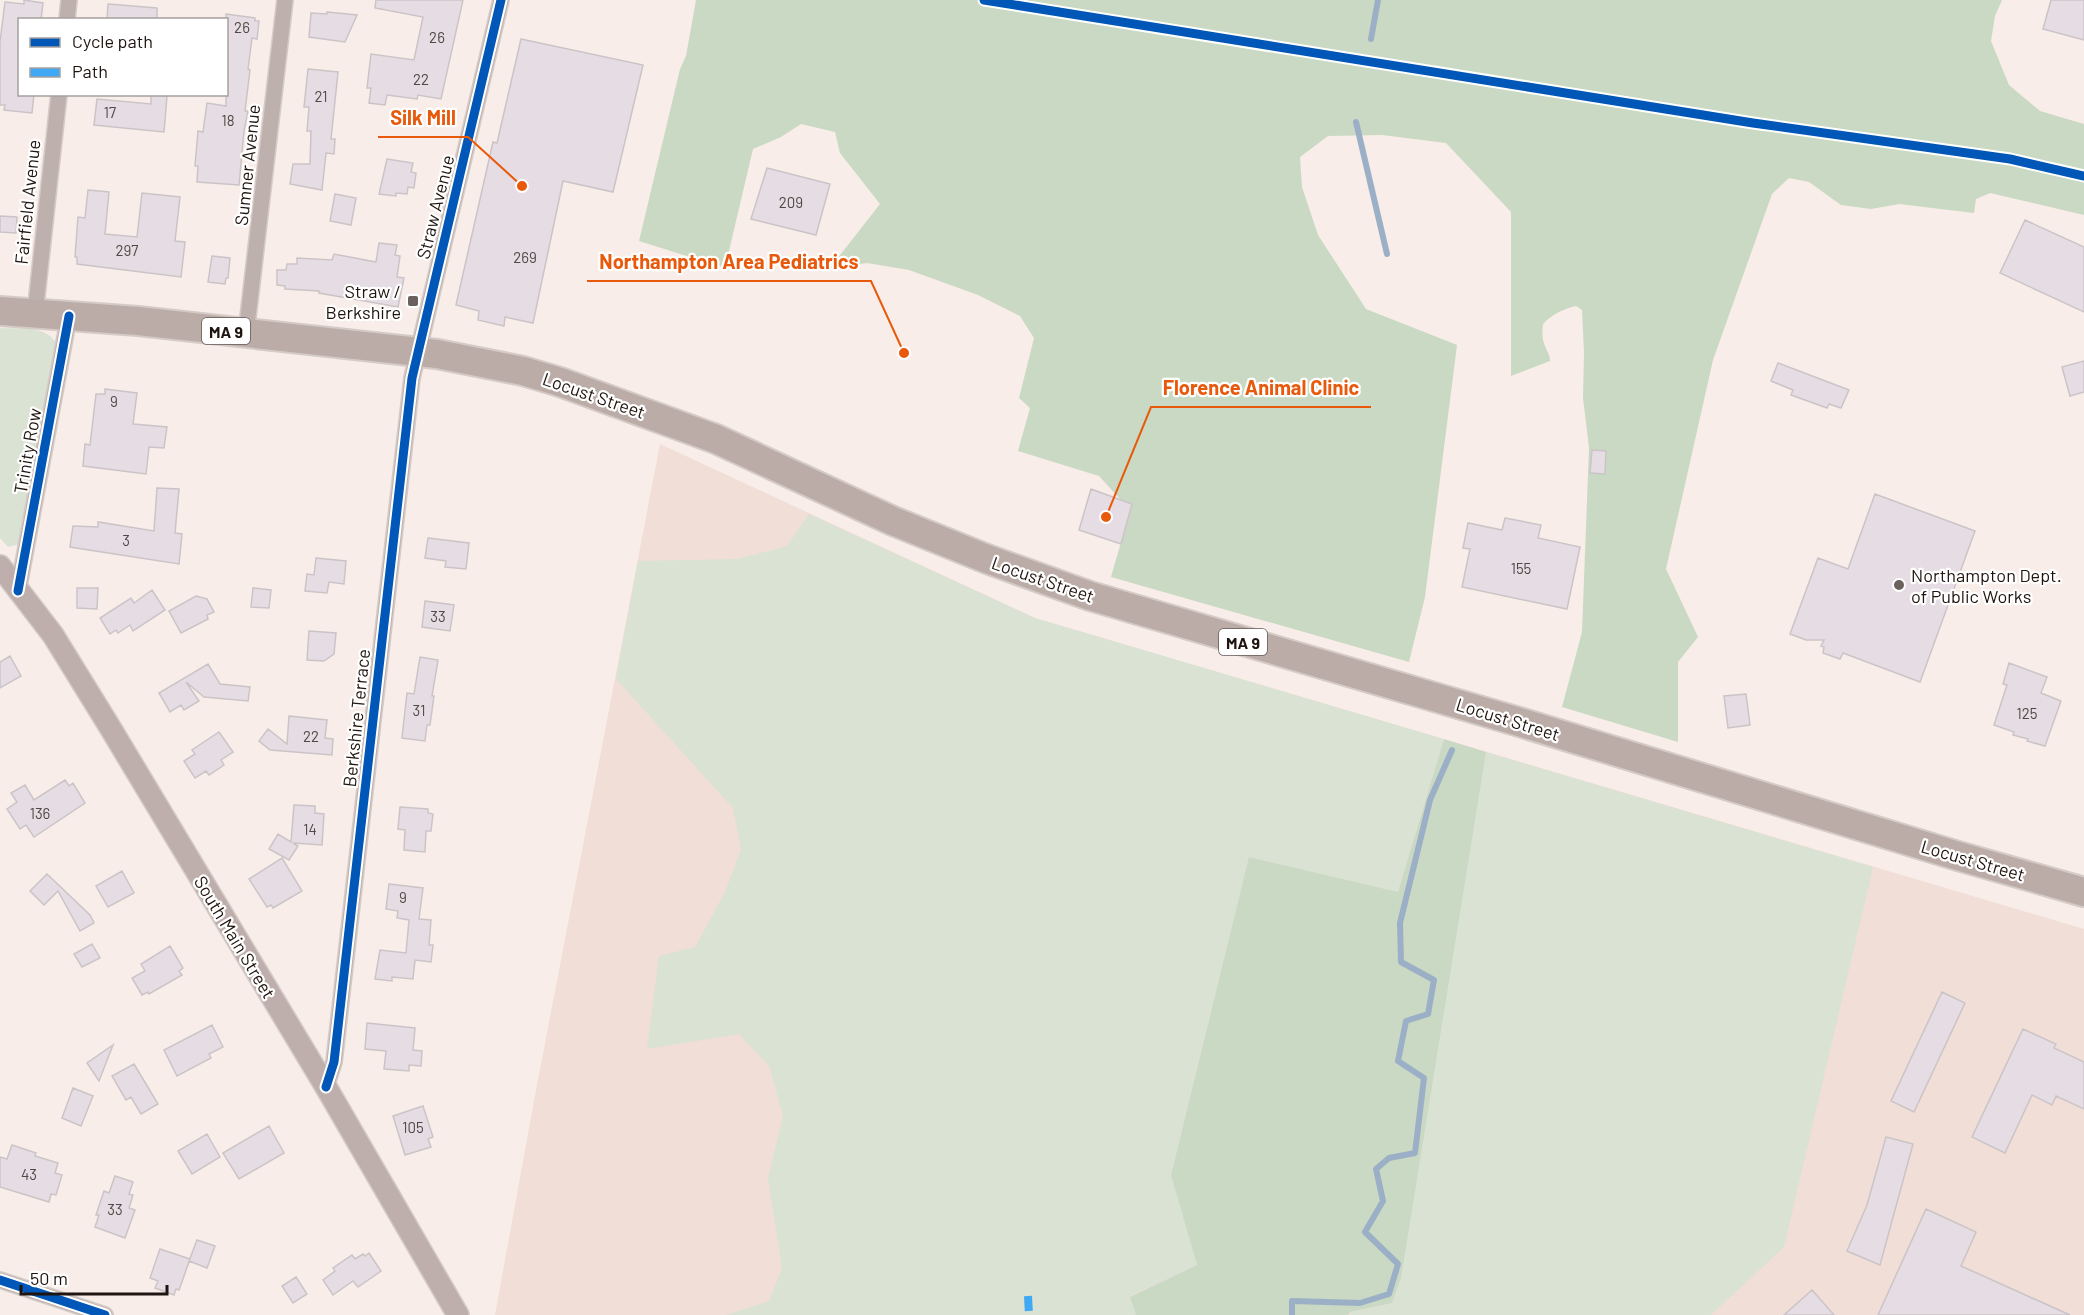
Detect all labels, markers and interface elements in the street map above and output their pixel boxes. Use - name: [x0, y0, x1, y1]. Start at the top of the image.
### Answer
- legend: [18, 18, 228, 96]
- house number: 26: [234, 18, 250, 36]
- house number: 26: [429, 28, 445, 46]
- text: Cycle path: [72, 30, 153, 52]
- text: Path: [72, 60, 108, 82]
- house number: 22: [413, 70, 429, 88]
- house number: 21: [314, 87, 328, 105]
- callout: Silk Mill: [378, 99, 468, 137]
- house number: 17: [104, 103, 116, 121]
- street label: Sumner Avenue: [230, 103, 264, 227]
- text: Silk Mill: [390, 105, 456, 129]
- house number: 18: [221, 111, 235, 129]
- street label: Fairfield Avenue: [10, 139, 44, 265]
- street label: Straw Avenue: [411, 153, 459, 261]
- house number: 209: [779, 193, 803, 211]
- house number: 297: [116, 241, 138, 259]
- callout: Northampton Area Pediatrics: [587, 243, 871, 281]
- house number: 269: [513, 248, 537, 266]
- text: Northampton Area Pediatrics: [599, 249, 859, 273]
- place label: Straw / Berkshire: [326, 280, 401, 323]
- marker: Straw / Berkshire: [406, 294, 420, 308]
- road number: MA 9: [202, 318, 250, 344]
- street label: Locust Street: [540, 367, 648, 423]
- callout: Florence Animal Clinic: [1151, 369, 1371, 407]
- text: Florence Animal Clinic: [1163, 375, 1359, 399]
- house number: 9: [110, 392, 118, 410]
- street label: Trinity Row: [9, 406, 45, 496]
- house number: 3: [122, 531, 130, 549]
- street label: Locust Street: [989, 551, 1097, 607]
- house number: 155: [1511, 559, 1531, 577]
- place label: Northampton Dept. of Public Works: [1911, 564, 2062, 607]
- marker: Northampton Dept. of Public Works: [1892, 578, 1906, 592]
- house number: 33: [430, 607, 446, 625]
- road number: MA 9: [1219, 629, 1267, 655]
- street label: Berkshire Terrace: [338, 648, 374, 788]
- street label: Locust Street: [1454, 693, 1562, 745]
- house number: 31: [413, 701, 425, 719]
- house number: 125: [2016, 704, 2038, 722]
- house number: 22: [303, 727, 319, 745]
- house number: 136: [30, 804, 50, 822]
- house number: 14: [303, 820, 317, 838]
- street label: Locust Street: [1919, 835, 2027, 885]
- street label: South Main Street: [190, 872, 280, 1002]
- house number: 9: [399, 888, 407, 906]
- house number: 105: [402, 1118, 424, 1136]
- house number: 43: [21, 1165, 37, 1183]
- house number: 33: [107, 1200, 123, 1218]
- scale bar: [21, 1258, 166, 1296]
- text: 50 m: [30, 1267, 68, 1289]

